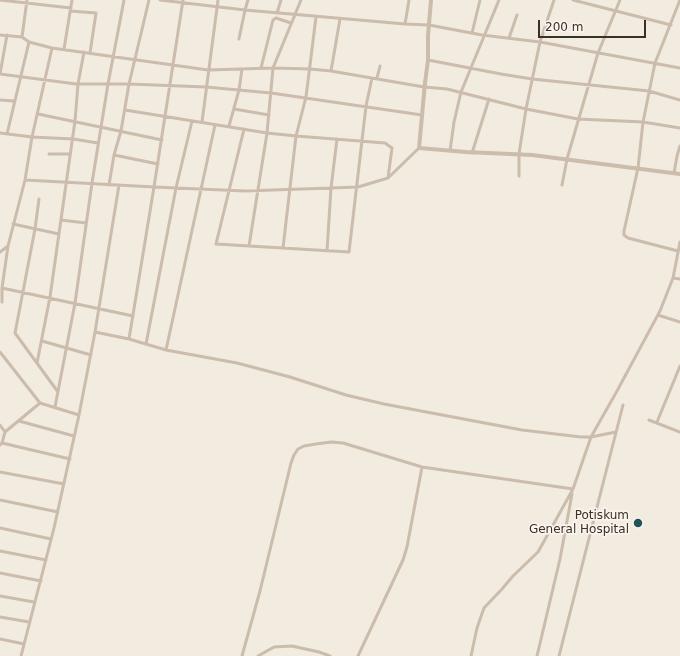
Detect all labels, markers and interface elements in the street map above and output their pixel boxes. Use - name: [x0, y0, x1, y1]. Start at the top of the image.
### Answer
- scale bar: [540, 12, 648, 38]
- text: 200 m: [545, 20, 583, 34]
- place label: Potiskum General Hospital: [529, 509, 629, 537]
- marker: Potiskum General Hospital: [632, 517, 644, 529]

